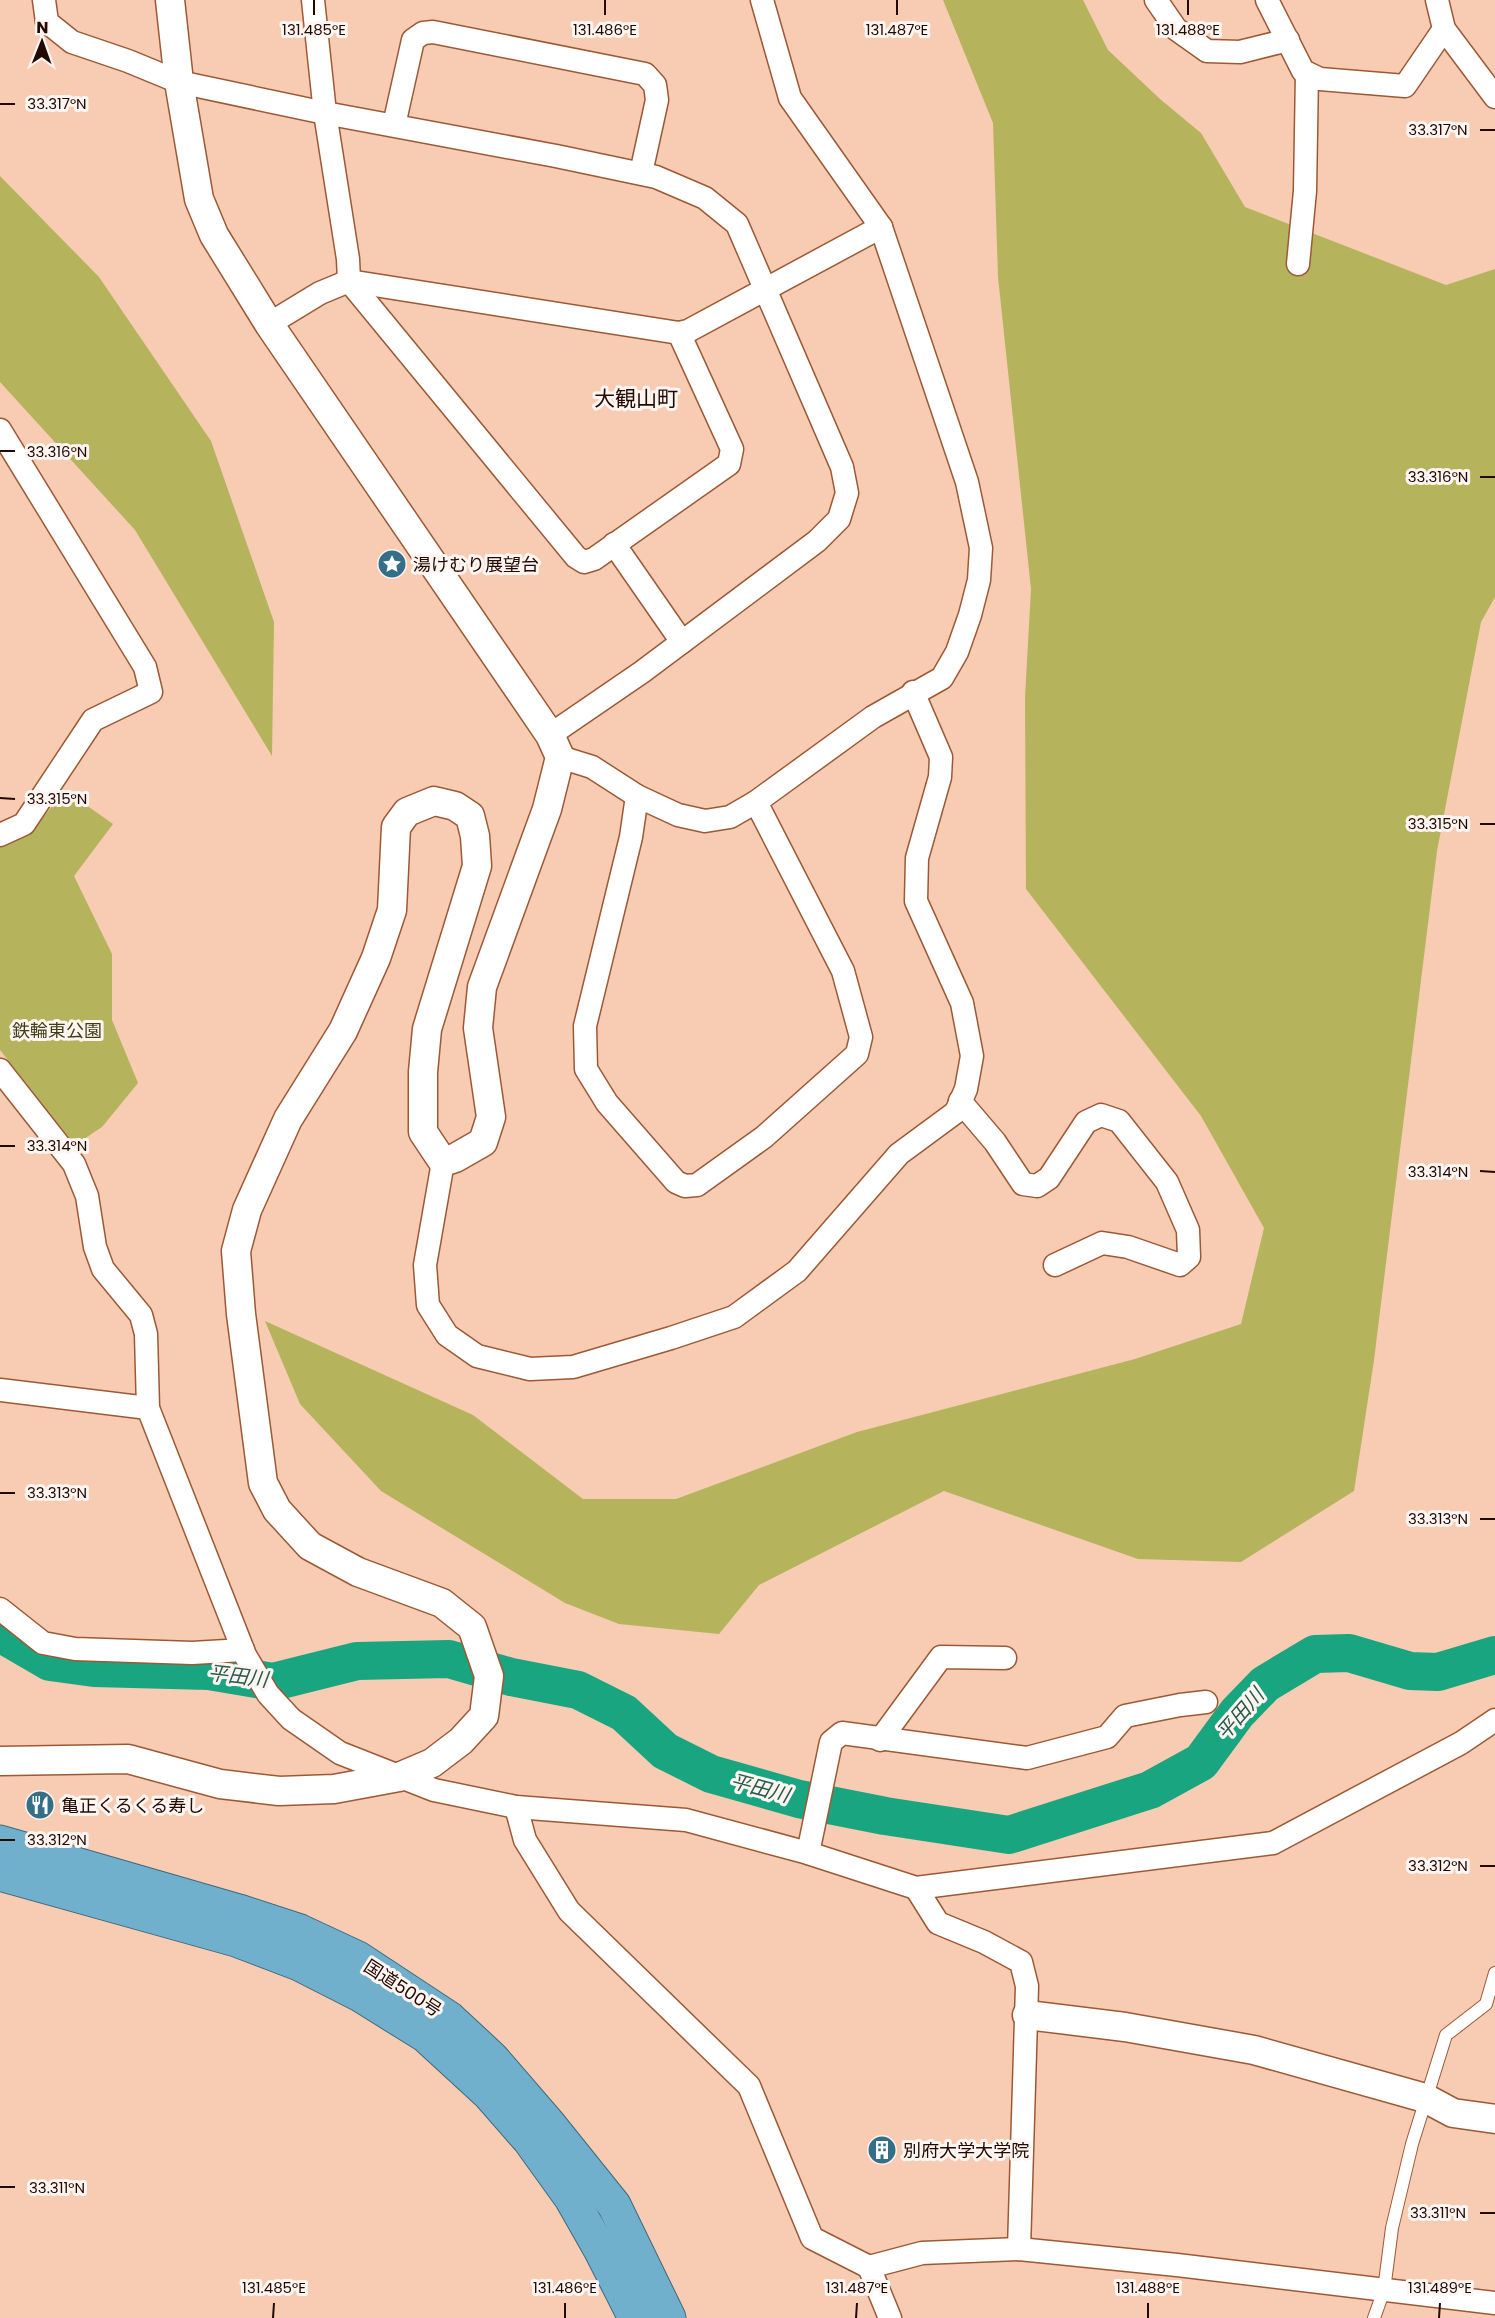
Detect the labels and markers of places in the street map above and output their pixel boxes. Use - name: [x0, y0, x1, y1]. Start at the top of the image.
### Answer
- place icon: 湯けむり展望台: [376, 548, 408, 580]
- place label: 湯けむり展望台: [413, 552, 539, 577]
- restaurant icon: 亀正くるくる寿し: [24, 1789, 56, 1821]
- place label: 亀正くるくる寿し: [61, 1793, 204, 1818]
- building icon: 別府大学大学院: [866, 2134, 898, 2166]
- place label: 別府大学大学院: [903, 2138, 1029, 2163]

